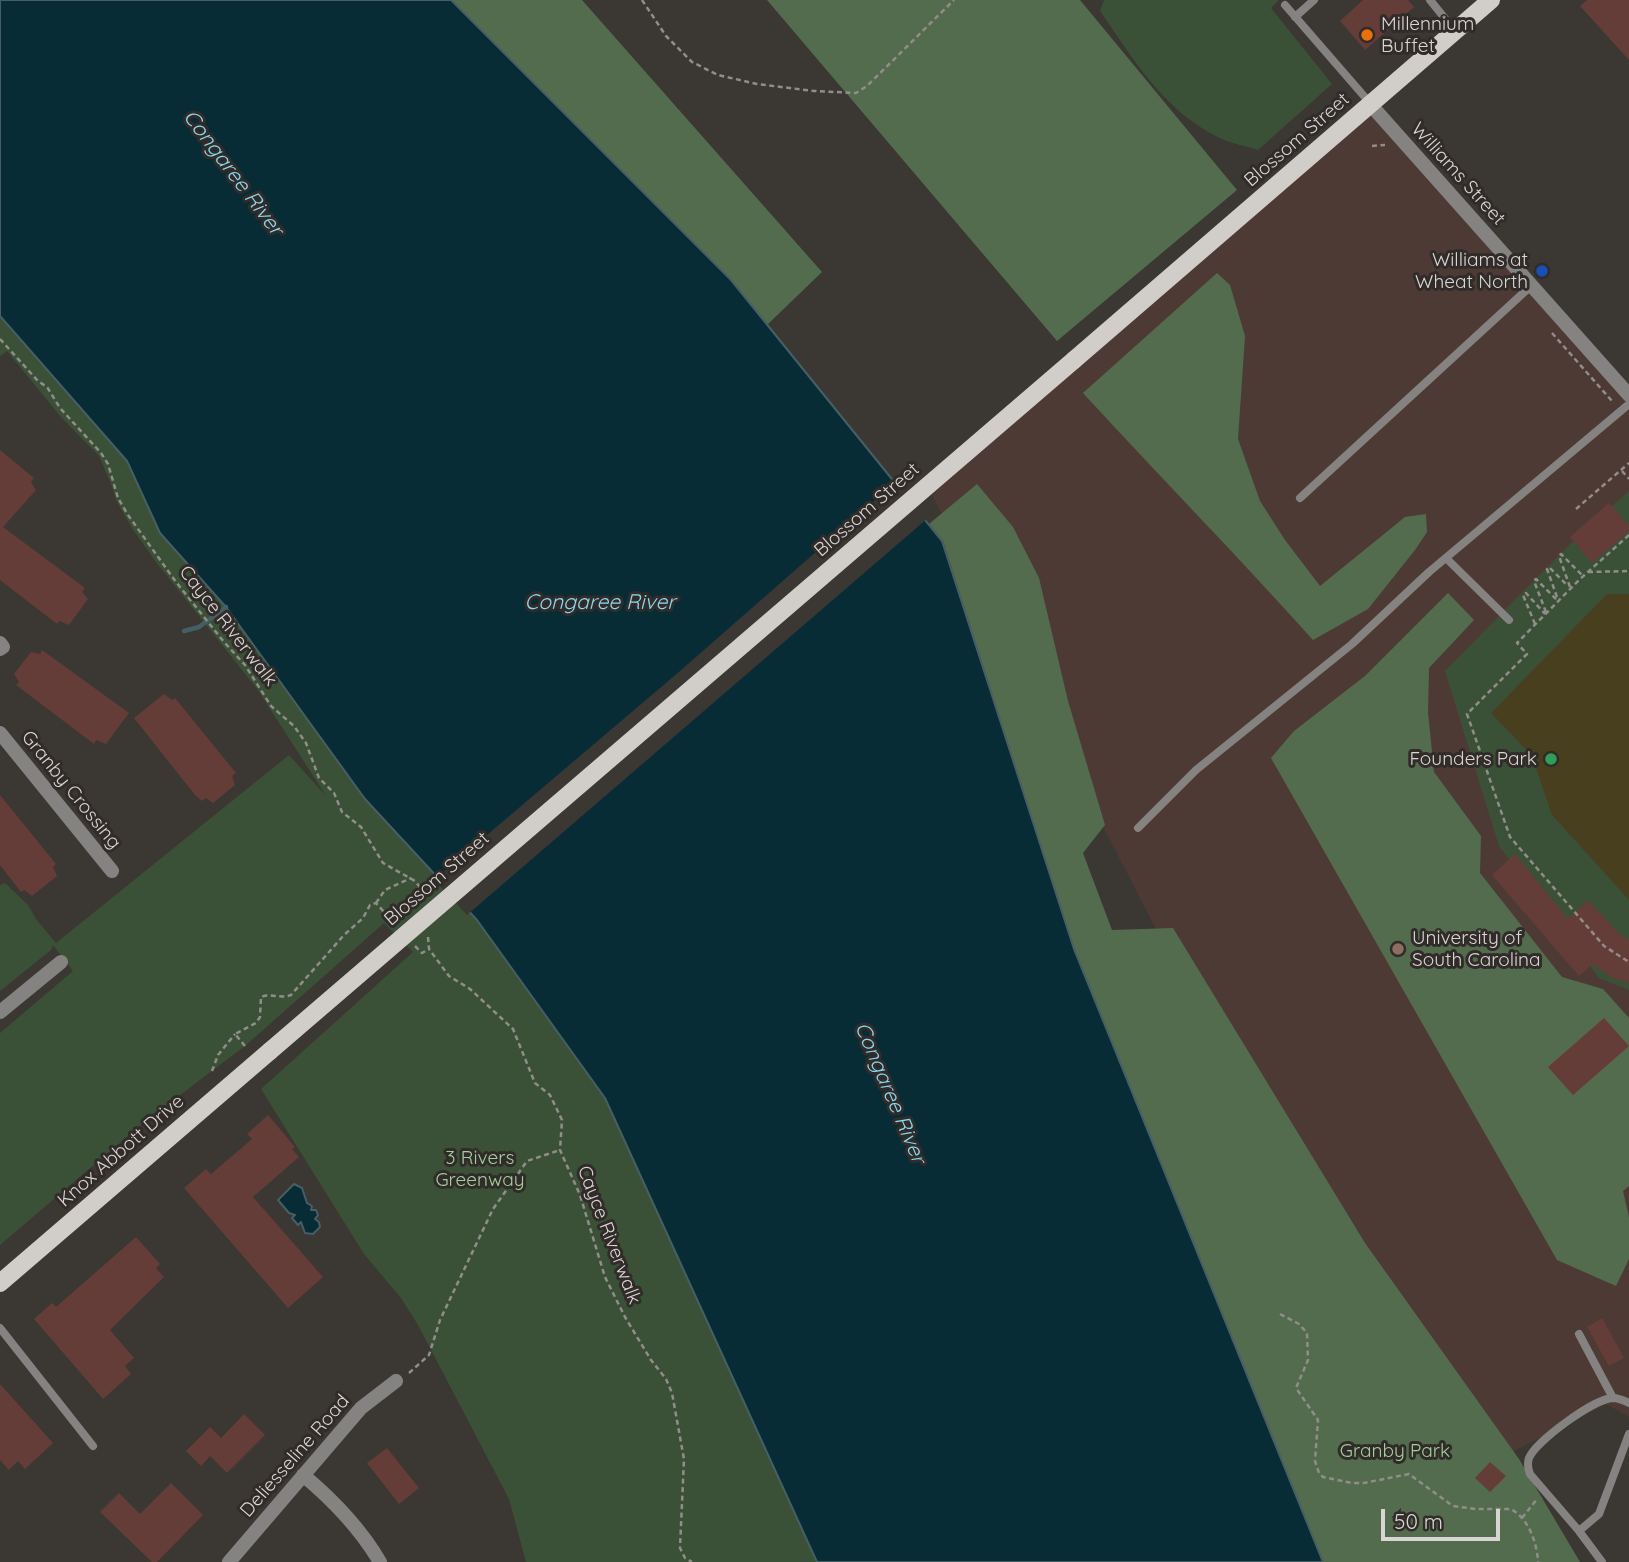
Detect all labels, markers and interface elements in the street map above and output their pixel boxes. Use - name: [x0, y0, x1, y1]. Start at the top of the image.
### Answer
- place label: Millennium Buffet: [1381, 13, 1474, 57]
- marker: Millennium Buffet: [1359, 27, 1375, 43]
- street label: Blossom Street: [1240, 88, 1354, 192]
- water label: Congaree River: [178, 105, 288, 241]
- street label: Williams Street: [1406, 118, 1510, 230]
- place label: Williams at Wheat North: [1415, 249, 1528, 293]
- marker: Williams at Wheat North: [1534, 263, 1550, 279]
- street label: Blossom Street: [810, 458, 924, 562]
- street label: Cayce Riverwalk: [174, 561, 282, 691]
- water label: Congaree River: [525, 590, 675, 616]
- street label: Granby Crossing: [16, 726, 126, 854]
- place label: Founders Park: [1409, 748, 1537, 770]
- marker: Founders Park: [1543, 751, 1559, 767]
- street label: Blossom Street: [380, 827, 494, 931]
- place label: University of South Carolina: [1412, 927, 1541, 971]
- marker: University of South Carolina: [1390, 941, 1406, 957]
- water label: Congaree River: [849, 1019, 931, 1167]
- street label: Knox Abbott Drive: [53, 1090, 189, 1212]
- park label: 3 Rivers Greenway: [435, 1147, 525, 1191]
- street label: Cayce Riverwalk: [572, 1163, 646, 1307]
- street label: Deliesseline Road: [236, 1390, 354, 1522]
- park label: Granby Park: [1340, 1440, 1450, 1462]
- scale bar: [1384, 1496, 1503, 1540]
- text: 50 m: [1394, 1508, 1443, 1534]

